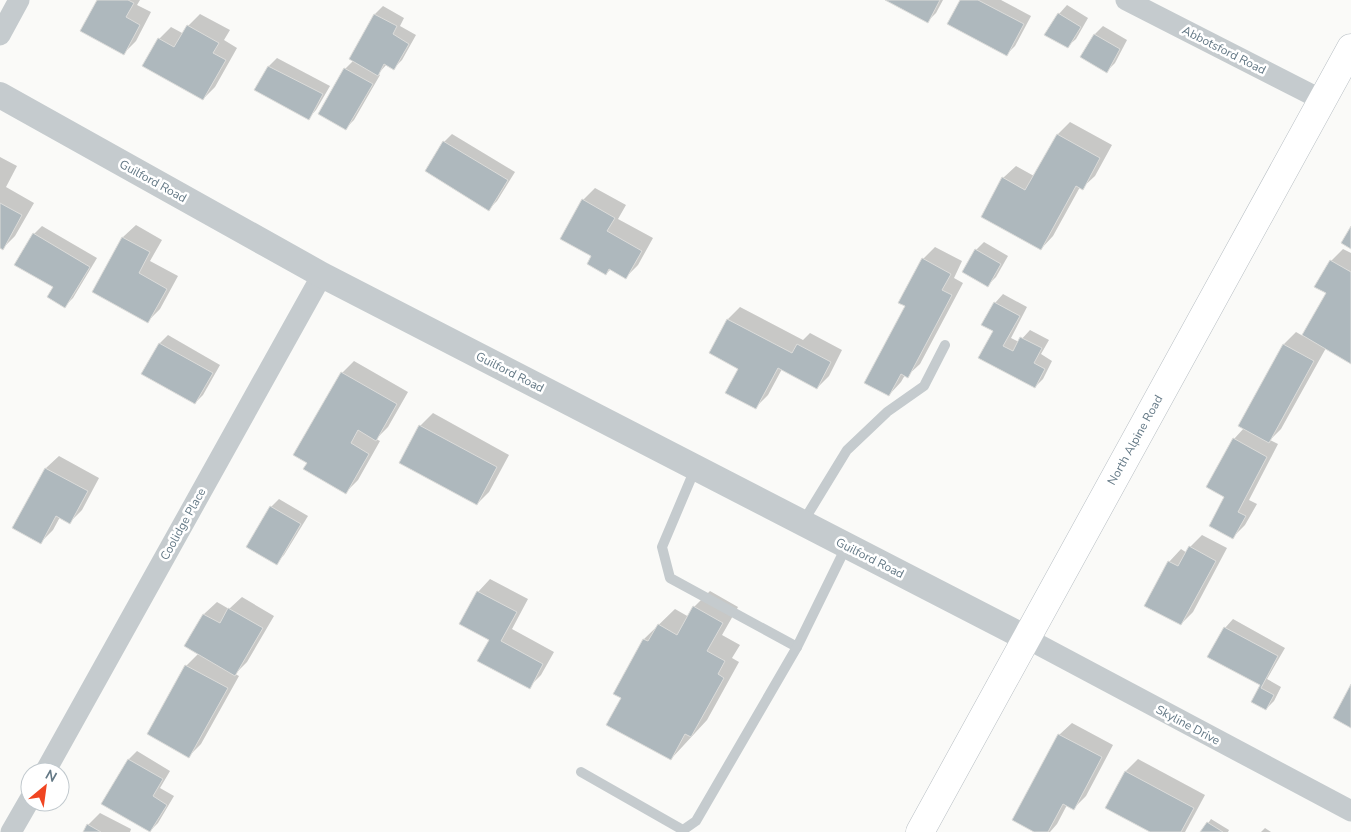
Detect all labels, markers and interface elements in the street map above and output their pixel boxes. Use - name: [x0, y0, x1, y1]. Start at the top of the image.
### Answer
- street label: Abbotsford Road: [1179, 22, 1269, 78]
- street label: Guilford Road: [117, 156, 189, 206]
- street label: Guilford Road: [473, 348, 547, 396]
- street label: North Alpine Road: [1104, 392, 1166, 488]
- street label: Coolidge Place: [157, 485, 209, 563]
- street label: Guilford Road: [833, 534, 907, 582]
- street label: Skyline Drive: [1153, 701, 1223, 749]
- north arrow: [20, 762, 70, 812]
- text: N: [42, 765, 60, 787]

